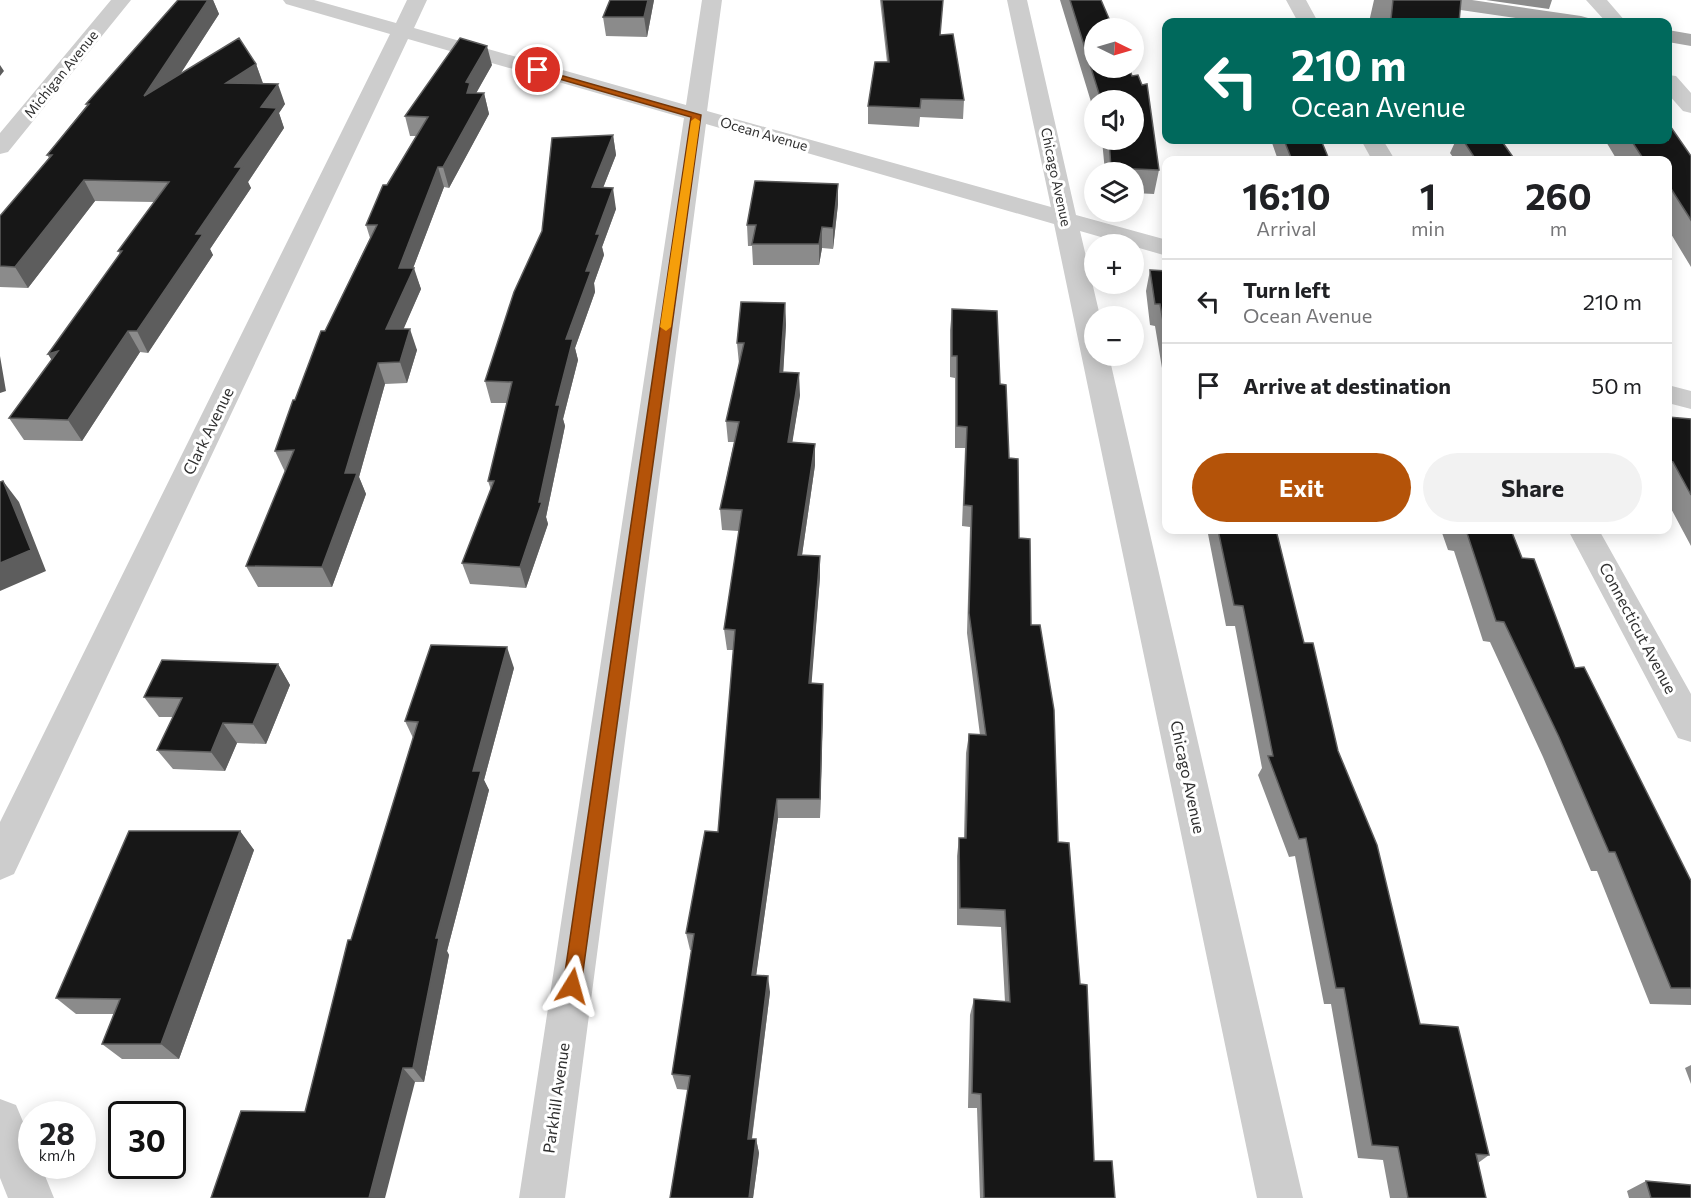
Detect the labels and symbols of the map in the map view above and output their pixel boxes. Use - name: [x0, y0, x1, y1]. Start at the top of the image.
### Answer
- north arrow: [1084, 18, 1144, 78]
- street label: Michigan Avenue: [20, 26, 101, 121]
- pin: [512, 44, 563, 95]
- street label: Ocean Avenue: [718, 113, 810, 154]
- street label: Chicago Avenue: [1038, 126, 1075, 228]
- street label: Clark Avenue: [178, 384, 237, 478]
- street label: Connecticut Avenue: [1596, 559, 1681, 697]
- street label: Chicago Avenue: [1167, 719, 1210, 835]
- position arrow: [540, 954, 604, 1018]
- street label: Parkhill Avenue: [538, 1042, 573, 1154]
- speed limit sign: 30: [108, 1101, 186, 1179]

